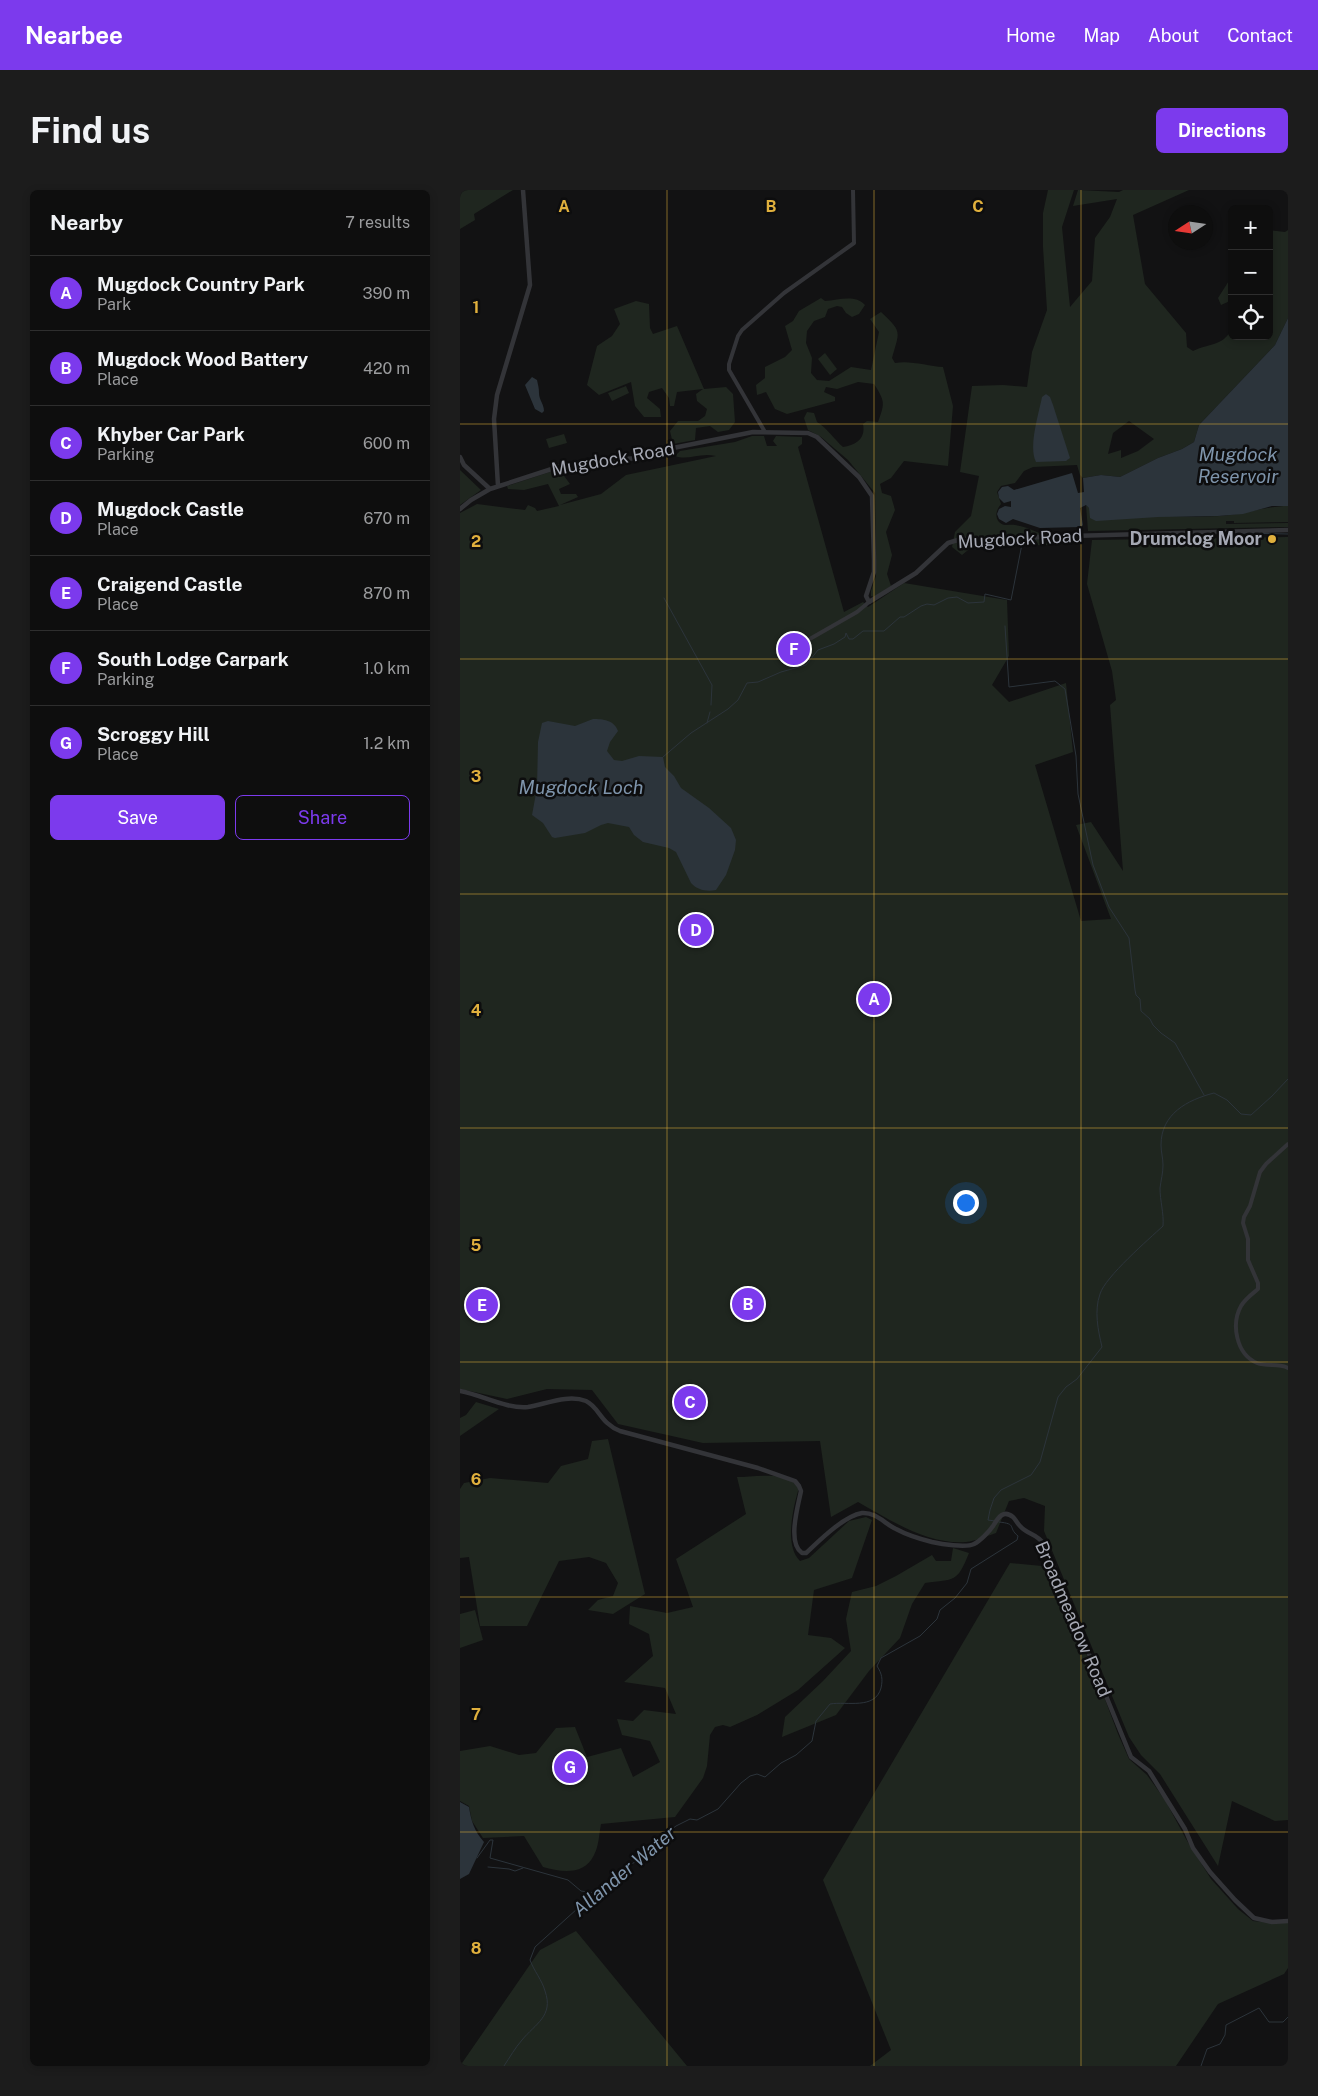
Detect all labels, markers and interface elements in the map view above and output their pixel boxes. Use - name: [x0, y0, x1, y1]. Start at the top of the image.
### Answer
- text: Nearbee: [25, 21, 123, 49]
- text: Home: [1006, 25, 1056, 46]
- text: Map: [1084, 25, 1120, 46]
- text: About: [1148, 25, 1199, 46]
- text: Contact: [1227, 25, 1293, 46]
- button: Directions: [1156, 108, 1288, 153]
- text: Find us: [30, 110, 150, 151]
- text: A: [558, 197, 570, 216]
- text: B: [766, 197, 777, 216]
- text: C: [972, 197, 984, 216]
- north arrow: [1168, 205, 1213, 250]
- map controls: [1228, 205, 1273, 340]
- button: +: [1228, 205, 1273, 250]
- text: Nearby: [50, 210, 123, 235]
- text: 7 results: [345, 213, 410, 232]
- button: −: [1228, 250, 1273, 295]
- text: Mugdock Country Park: [97, 273, 305, 295]
- text: A: [60, 284, 72, 303]
- text: 390 m: [363, 284, 410, 303]
- text: Park: [97, 295, 131, 314]
- button: locate: [1228, 295, 1273, 340]
- text: 1: [473, 298, 479, 317]
- text: Mugdock Wood Battery: [97, 348, 308, 370]
- text: B: [61, 359, 71, 378]
- text: 420 m: [363, 359, 410, 378]
- text: Place: [97, 370, 139, 389]
- text: Khyber Car Park: [97, 423, 245, 445]
- text: C: [60, 434, 72, 453]
- text: 600 m: [363, 434, 410, 453]
- street label: Mugdock Road: [550, 437, 676, 480]
- water label: Mugdock Reservoir: [1198, 443, 1279, 487]
- text: Parking: [97, 445, 154, 464]
- text: Mugdock Castle: [97, 498, 244, 520]
- text: D: [60, 509, 72, 528]
- text: 670 m: [364, 509, 410, 528]
- text: Place: [97, 520, 139, 539]
- street label: Mugdock Road: [957, 525, 1083, 552]
- place label: Drumclog Moor: [1130, 528, 1263, 549]
- text: 2: [471, 532, 481, 551]
- marker: Drumclog Moor: [1266, 533, 1278, 545]
- text: Craigend Castle: [97, 573, 242, 595]
- text: E: [61, 584, 71, 603]
- text: 870 m: [363, 584, 410, 603]
- text: Place: [97, 595, 139, 614]
- pin: F: [778, 630, 810, 668]
- text: South Lodge Carpark: [97, 648, 289, 670]
- text: F: [61, 659, 71, 678]
- text: 1.0 km: [363, 659, 410, 678]
- text: Parking: [97, 670, 154, 689]
- text: Scroggy Hill: [97, 723, 210, 745]
- text: G: [60, 734, 72, 753]
- text: 1.2 km: [363, 734, 410, 753]
- text: Place: [97, 745, 139, 764]
- text: 3: [471, 767, 481, 786]
- water label: Mugdock Loch: [519, 776, 643, 798]
- button: Save: [50, 795, 225, 840]
- button: Share: [235, 795, 410, 840]
- pin: D: [680, 911, 712, 949]
- pin: A: [858, 980, 890, 1018]
- text: 4: [471, 1001, 482, 1020]
- your location: [953, 1190, 979, 1216]
- text: 5: [471, 1236, 482, 1255]
- pin: B: [732, 1285, 764, 1323]
- pin: E: [466, 1286, 498, 1324]
- pin: C: [674, 1383, 706, 1421]
- text: 6: [471, 1470, 481, 1489]
- street label: Broadmeadow Road: [1031, 1538, 1116, 1700]
- text: 7: [471, 1705, 481, 1724]
- pin: G: [554, 1748, 586, 1786]
- water label: Allander Water: [568, 1821, 681, 1920]
- text: 8: [471, 1939, 482, 1958]

